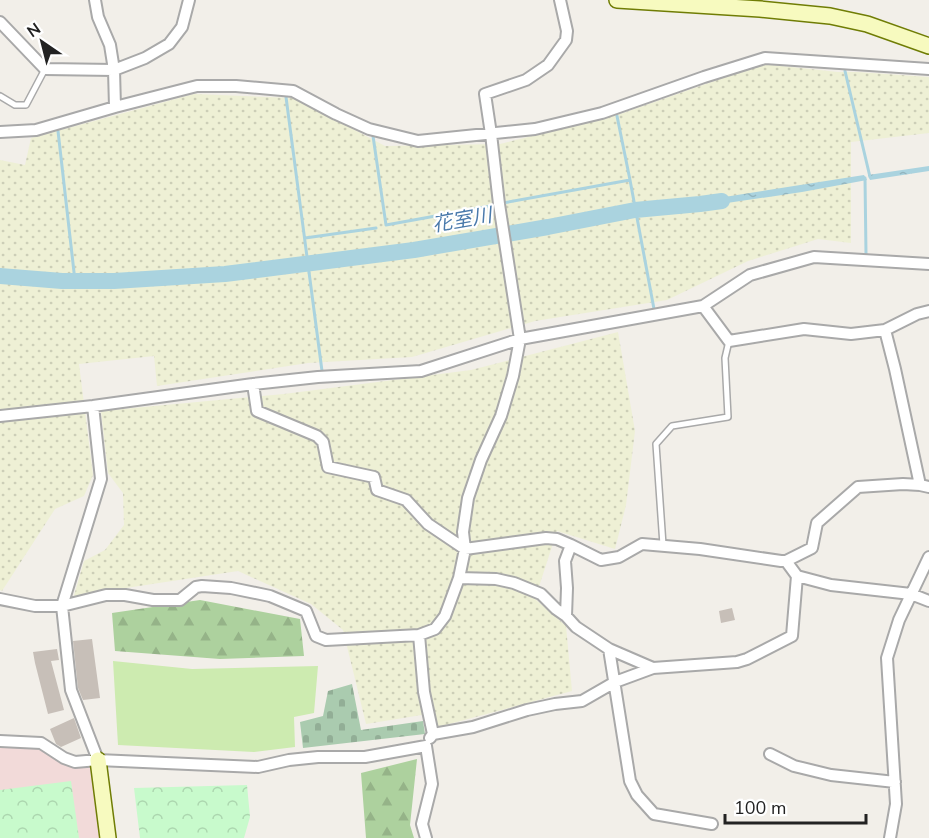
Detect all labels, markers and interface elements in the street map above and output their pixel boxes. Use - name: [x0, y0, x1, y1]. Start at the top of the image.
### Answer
- north arrow: [12, 12, 72, 72]
- text: N: [23, 18, 45, 43]
- water label: 花室川: [430, 201, 496, 239]
- scale bar: [725, 787, 866, 825]
- text: 100 m: [734, 796, 786, 820]

